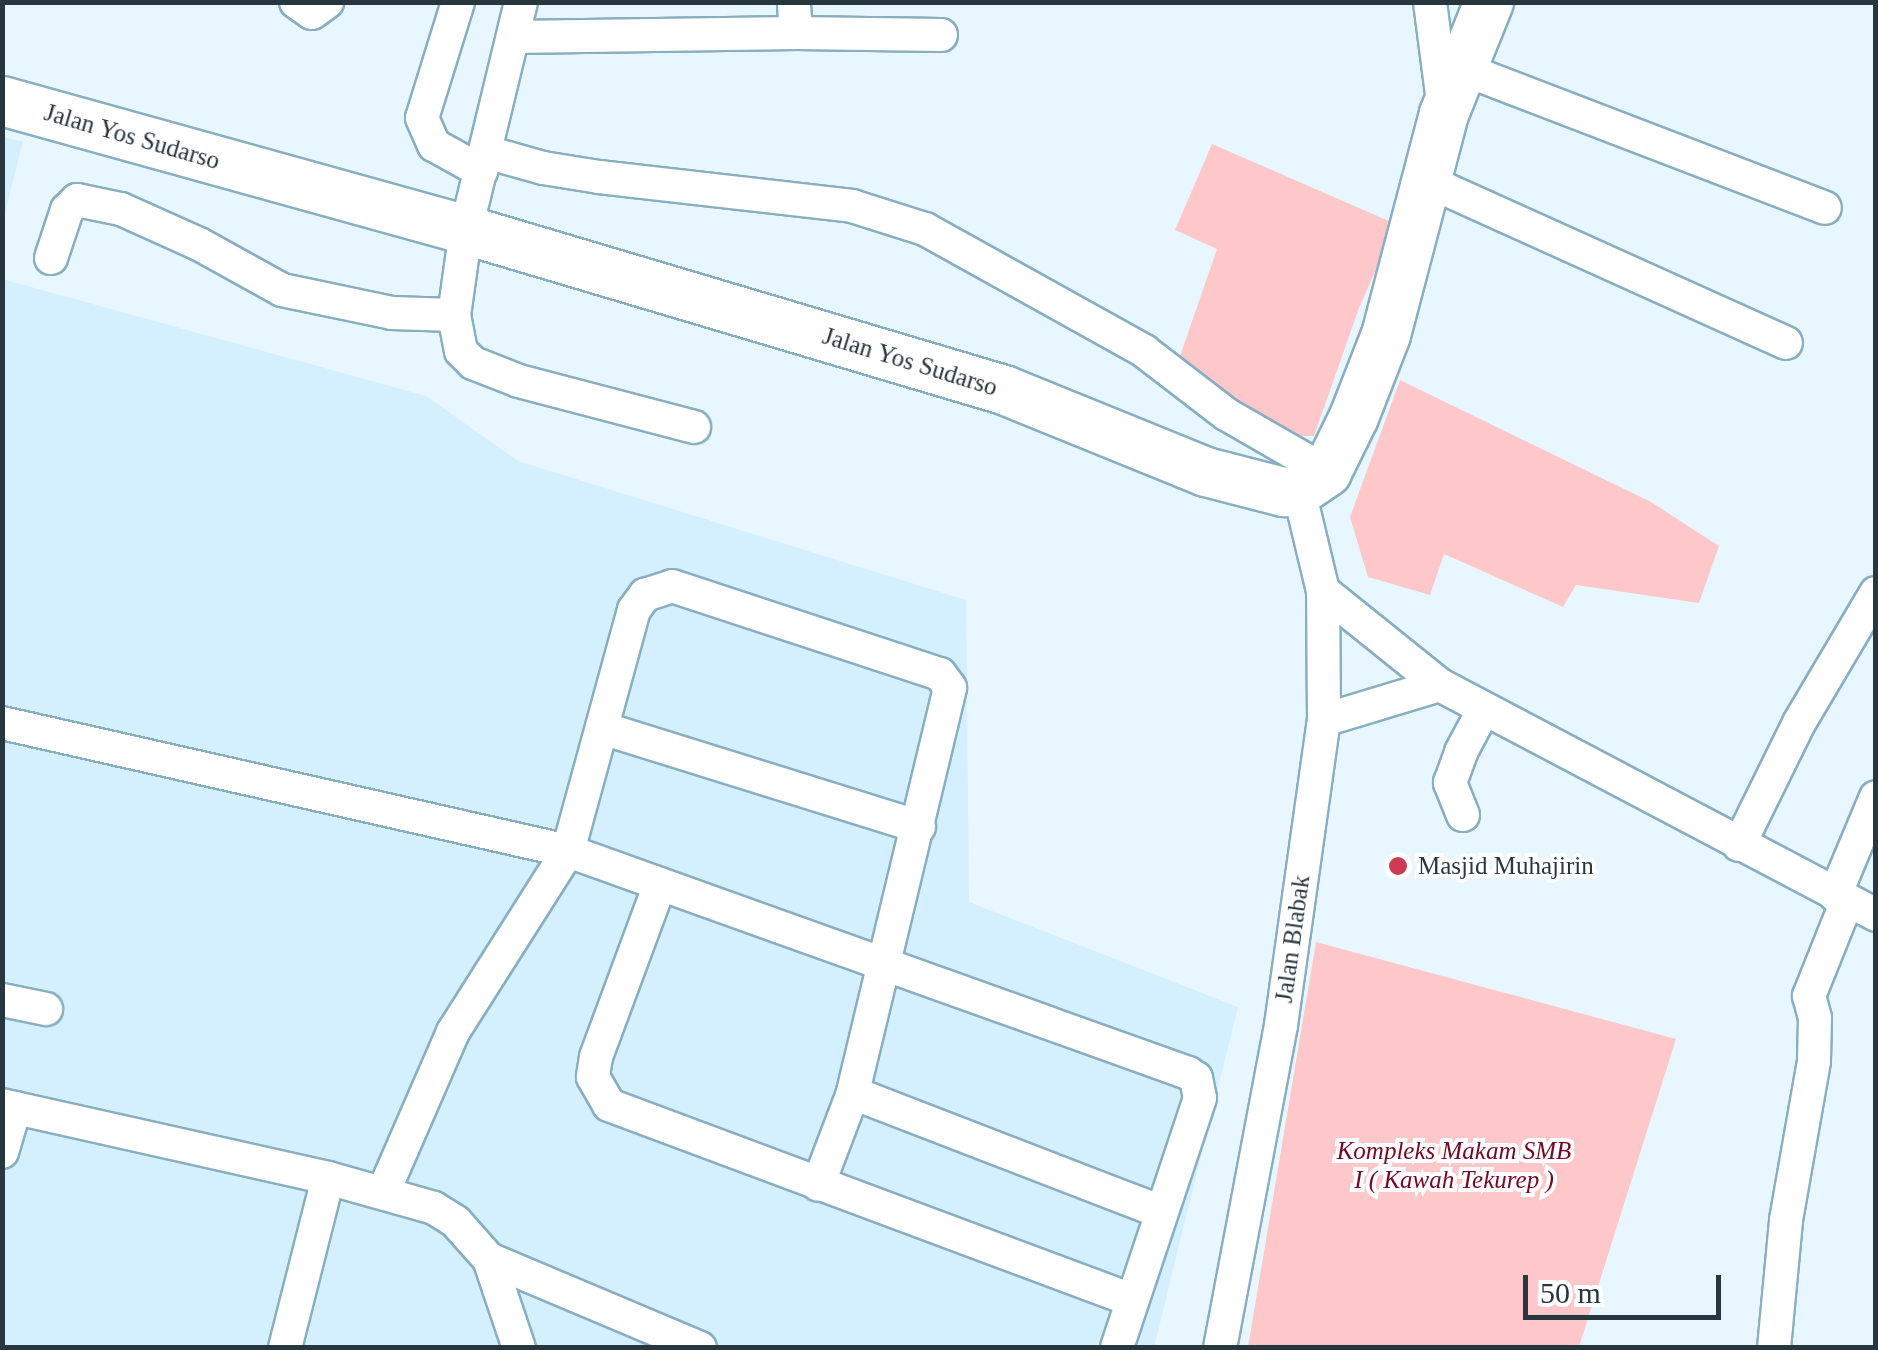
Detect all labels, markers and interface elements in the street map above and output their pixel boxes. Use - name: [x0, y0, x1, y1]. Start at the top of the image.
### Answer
- street label: Jalan Yos Sudarso: [40, 97, 224, 177]
- street label: Jalan Yos Sudarso: [818, 321, 1002, 403]
- place label: Masjid Muhajirin: [1418, 851, 1594, 881]
- marker: Masjid Muhajirin: [1387, 855, 1409, 877]
- street label: Jalan Blabak: [1269, 873, 1317, 1005]
- park label: Kompleks Makam SMB I ( Kawah Tekurep ): [1337, 1137, 1571, 1196]
- scale bar: [1528, 1255, 1726, 1317]
- text: 50 m: [1540, 1276, 1601, 1309]

